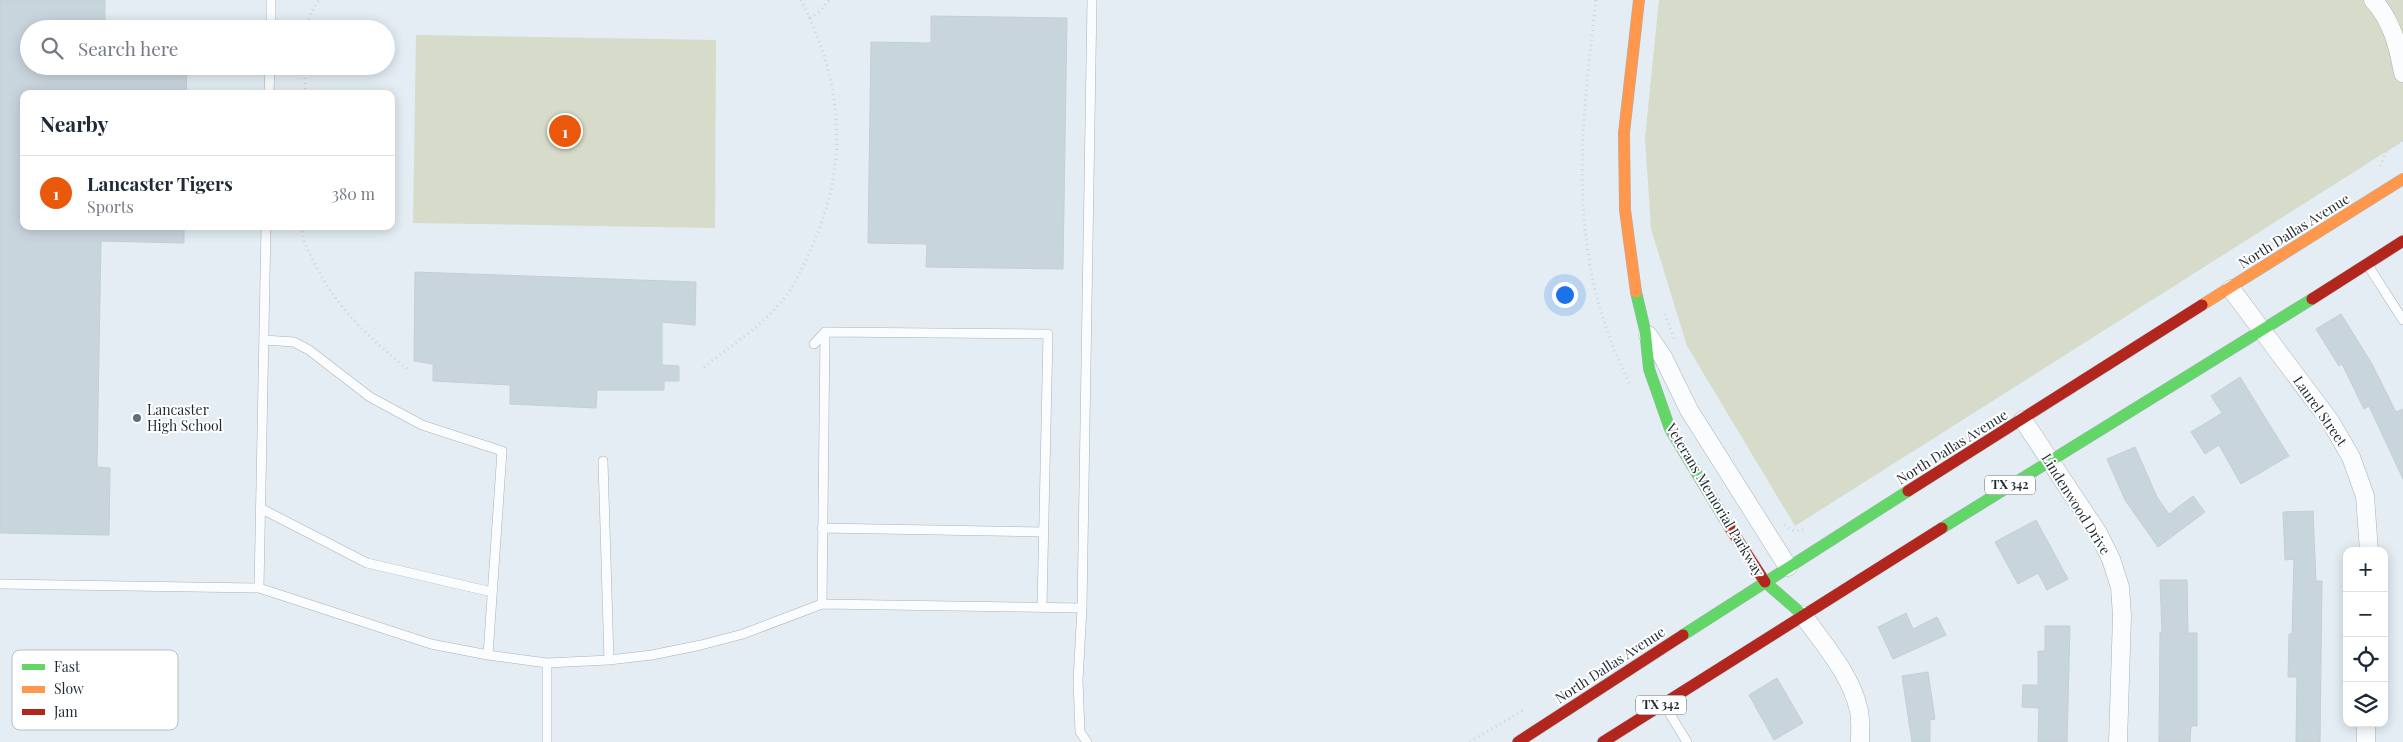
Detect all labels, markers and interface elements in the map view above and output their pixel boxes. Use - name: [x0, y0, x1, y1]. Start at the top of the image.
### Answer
- search box: [20, 20, 395, 75]
- icon: search: [38, 34, 66, 62]
- text: Search here: [78, 35, 178, 61]
- text: Nearby: [40, 109, 109, 137]
- pin: 1: [549, 112, 581, 150]
- text: Lancaster Tigers: [87, 170, 233, 196]
- text: 1: [53, 183, 59, 204]
- text: 380 m: [332, 183, 375, 204]
- street label: North Dallas Avenue: [2235, 189, 2353, 272]
- text: Sports: [87, 196, 134, 217]
- your location: [1552, 282, 1578, 308]
- street label: Laurel Street: [2289, 372, 2352, 450]
- place label: Lancaster High School: [147, 400, 223, 435]
- street label: North Dallas Avenue: [1893, 405, 2011, 488]
- marker: Lancaster High School: [131, 412, 143, 424]
- street label: Veterans Memorial Parkway: [1662, 419, 1769, 580]
- street label: Lindenwood Drive: [2038, 450, 2115, 558]
- road number: TX 342: [1985, 476, 2035, 494]
- map controls: [2343, 547, 2388, 727]
- button: +: [2343, 547, 2388, 592]
- button: −: [2343, 592, 2388, 637]
- street label: North Dallas Avenue: [1551, 622, 1668, 707]
- button: locate: [2343, 637, 2388, 682]
- legend: [12, 650, 178, 730]
- text: Fast: [54, 657, 81, 676]
- text: Slow: [54, 679, 84, 698]
- button: layers: [2343, 682, 2388, 727]
- road number: TX 342: [1636, 696, 1686, 714]
- text: Jam: [53, 702, 78, 721]

